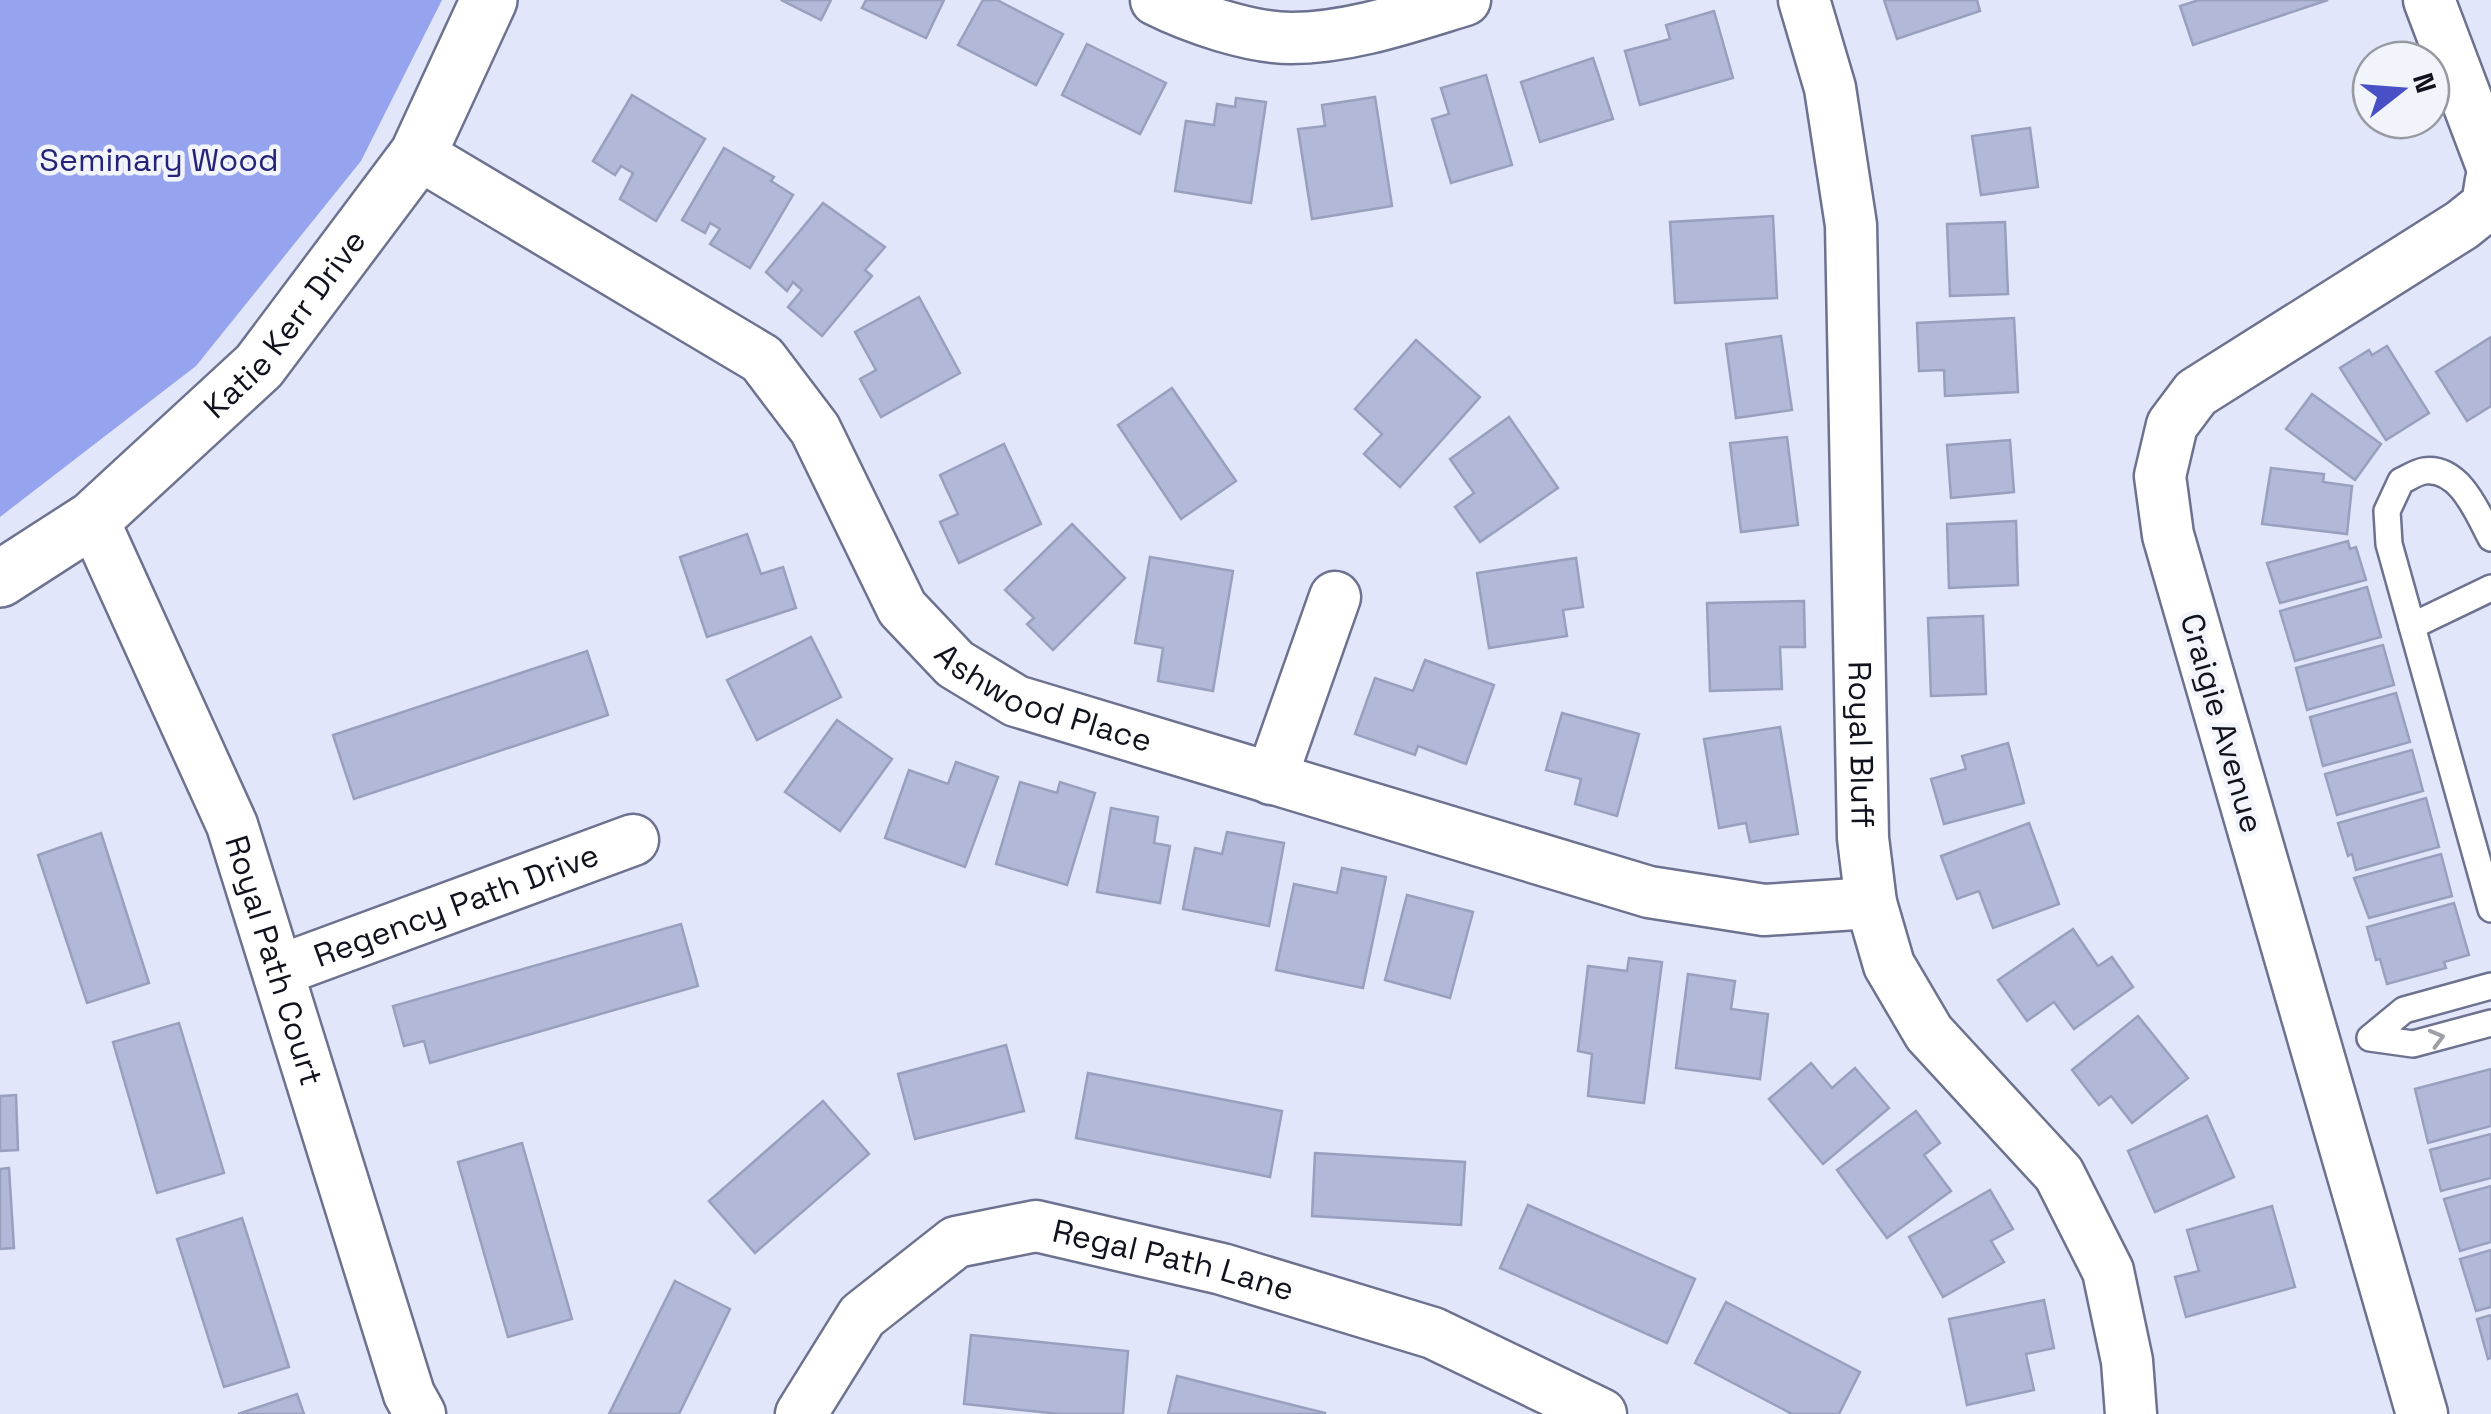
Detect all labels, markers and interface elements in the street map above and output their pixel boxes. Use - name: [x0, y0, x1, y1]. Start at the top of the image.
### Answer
- north arrow: [2351, 40, 2451, 140]
- text: N: [2405, 68, 2445, 97]
- park label: Seminary Wood: [39, 140, 279, 180]
- street label: Katie Kerr Drive: [195, 222, 374, 427]
- street label: Craigie Avenue: [2172, 609, 2272, 837]
- street label: Ashwood Place: [926, 635, 1157, 761]
- street label: Royal Bluff: [1840, 661, 1883, 828]
- street label: Royal Path Court: [216, 831, 332, 1090]
- street label: Regency Path Drive: [308, 834, 604, 976]
- one-way arrow: [2428, 1028, 2445, 1049]
- street label: Regal Path Lane: [1049, 1210, 1299, 1310]

